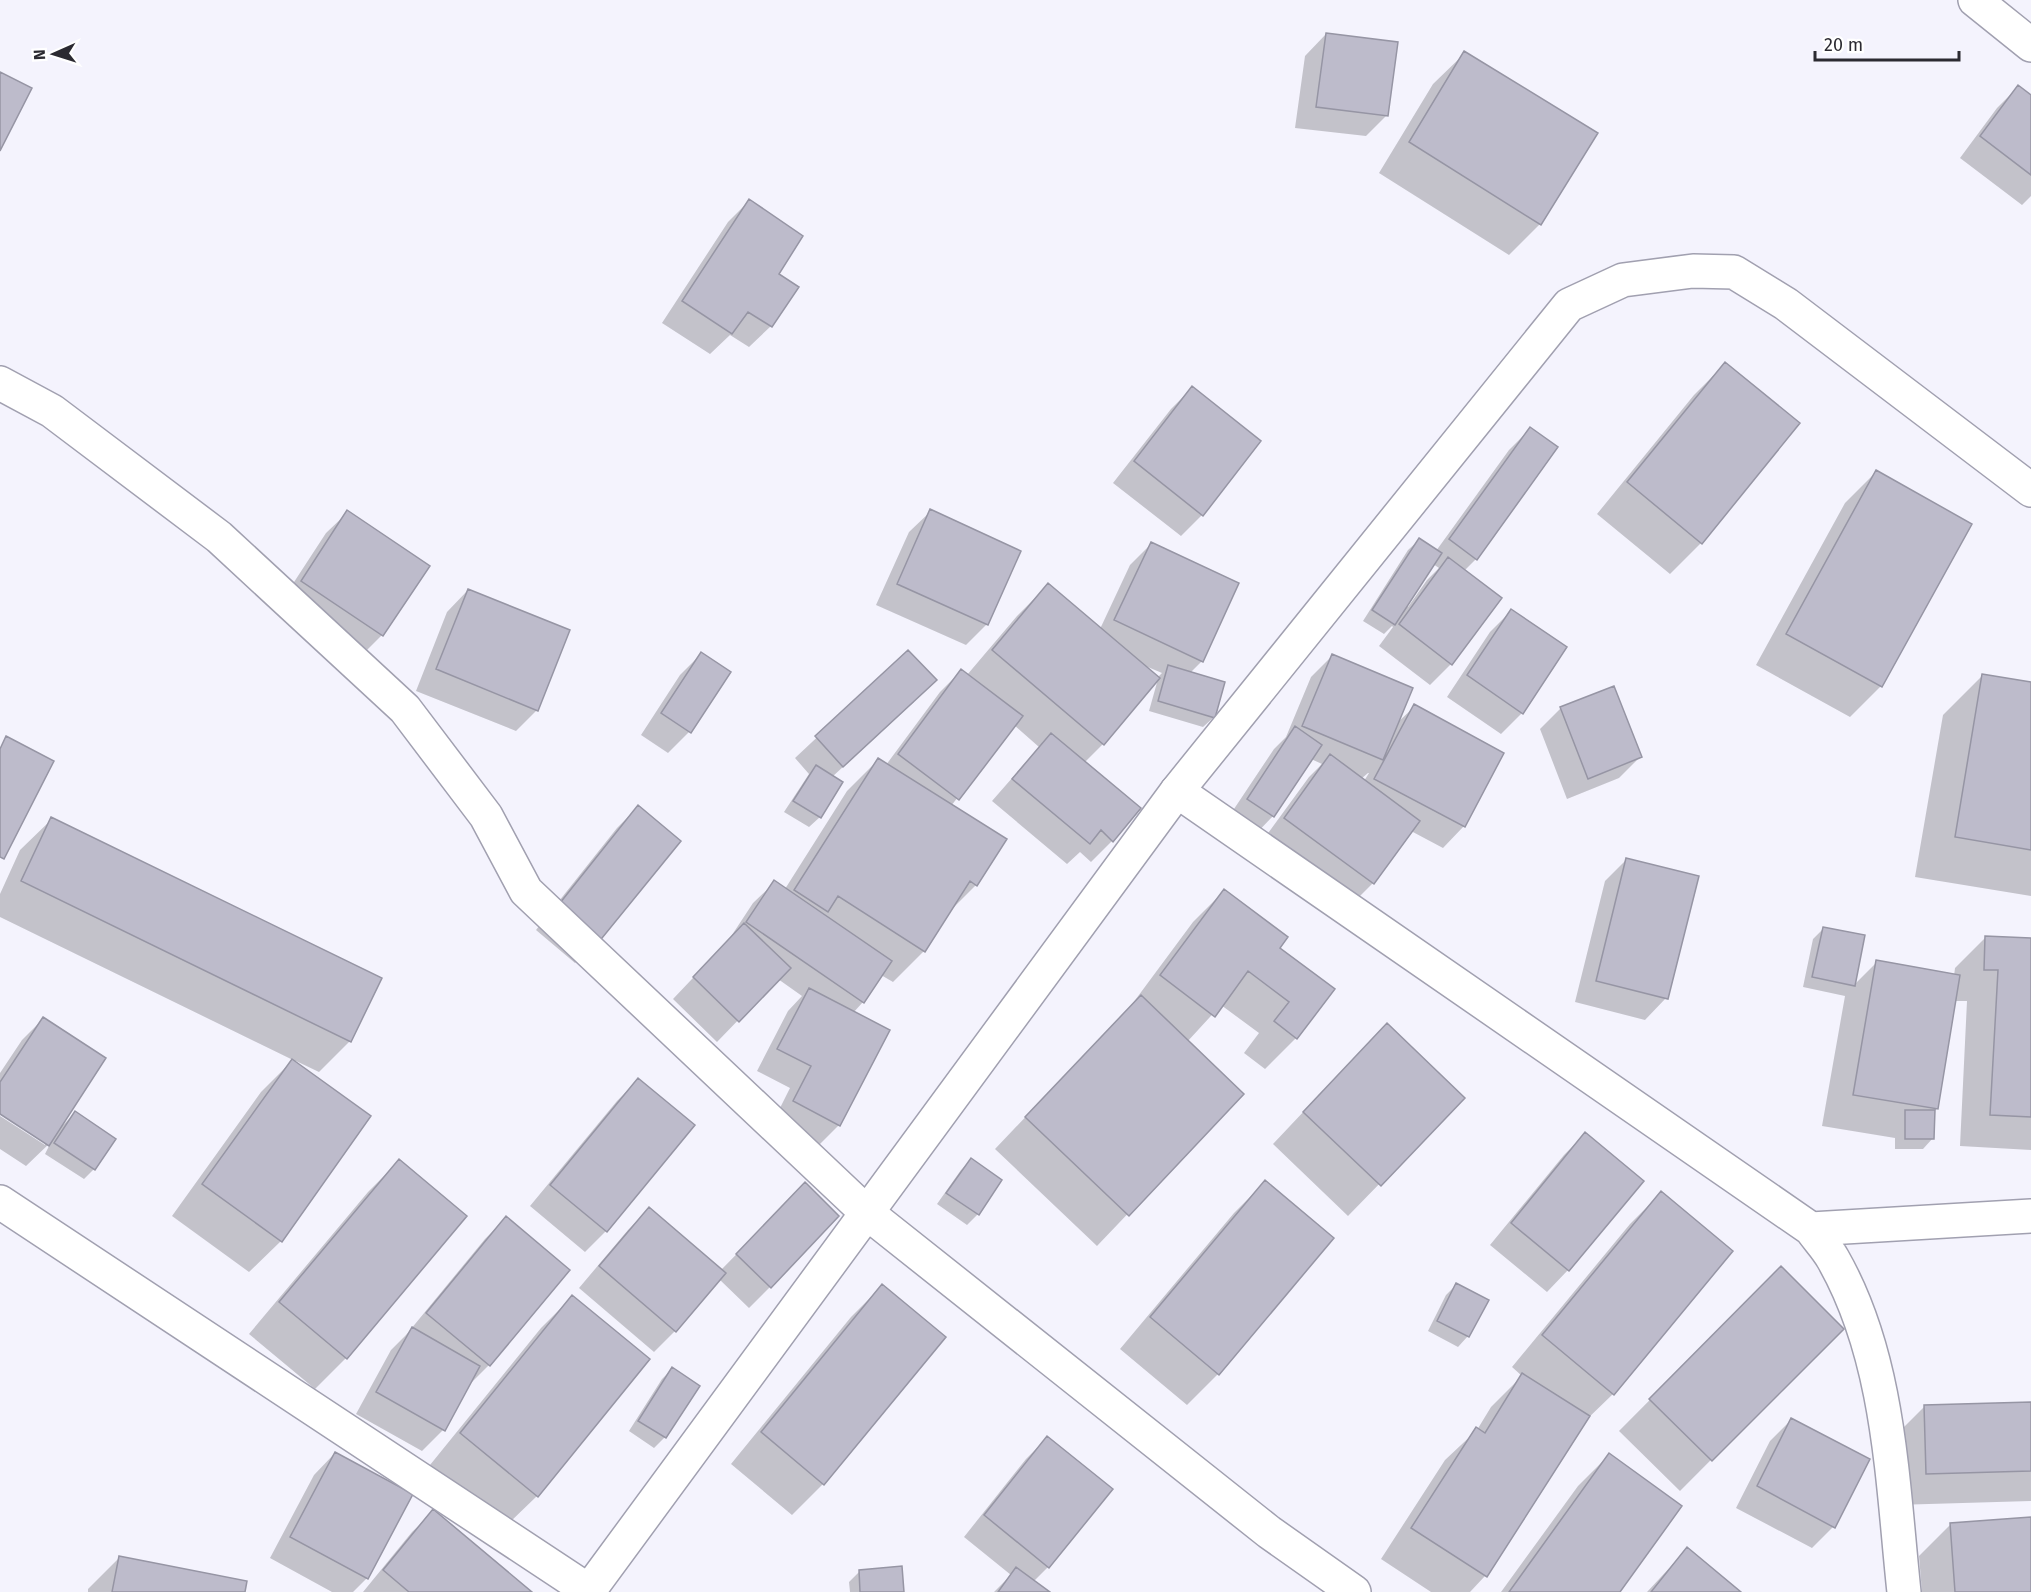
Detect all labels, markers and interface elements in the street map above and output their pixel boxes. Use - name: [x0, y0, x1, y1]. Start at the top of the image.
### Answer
- north arrow: [24, 24, 84, 84]
- scale bar: [1815, 24, 1959, 62]
- text: 20 m: [1824, 34, 1863, 56]
- text: N: [30, 49, 49, 61]

